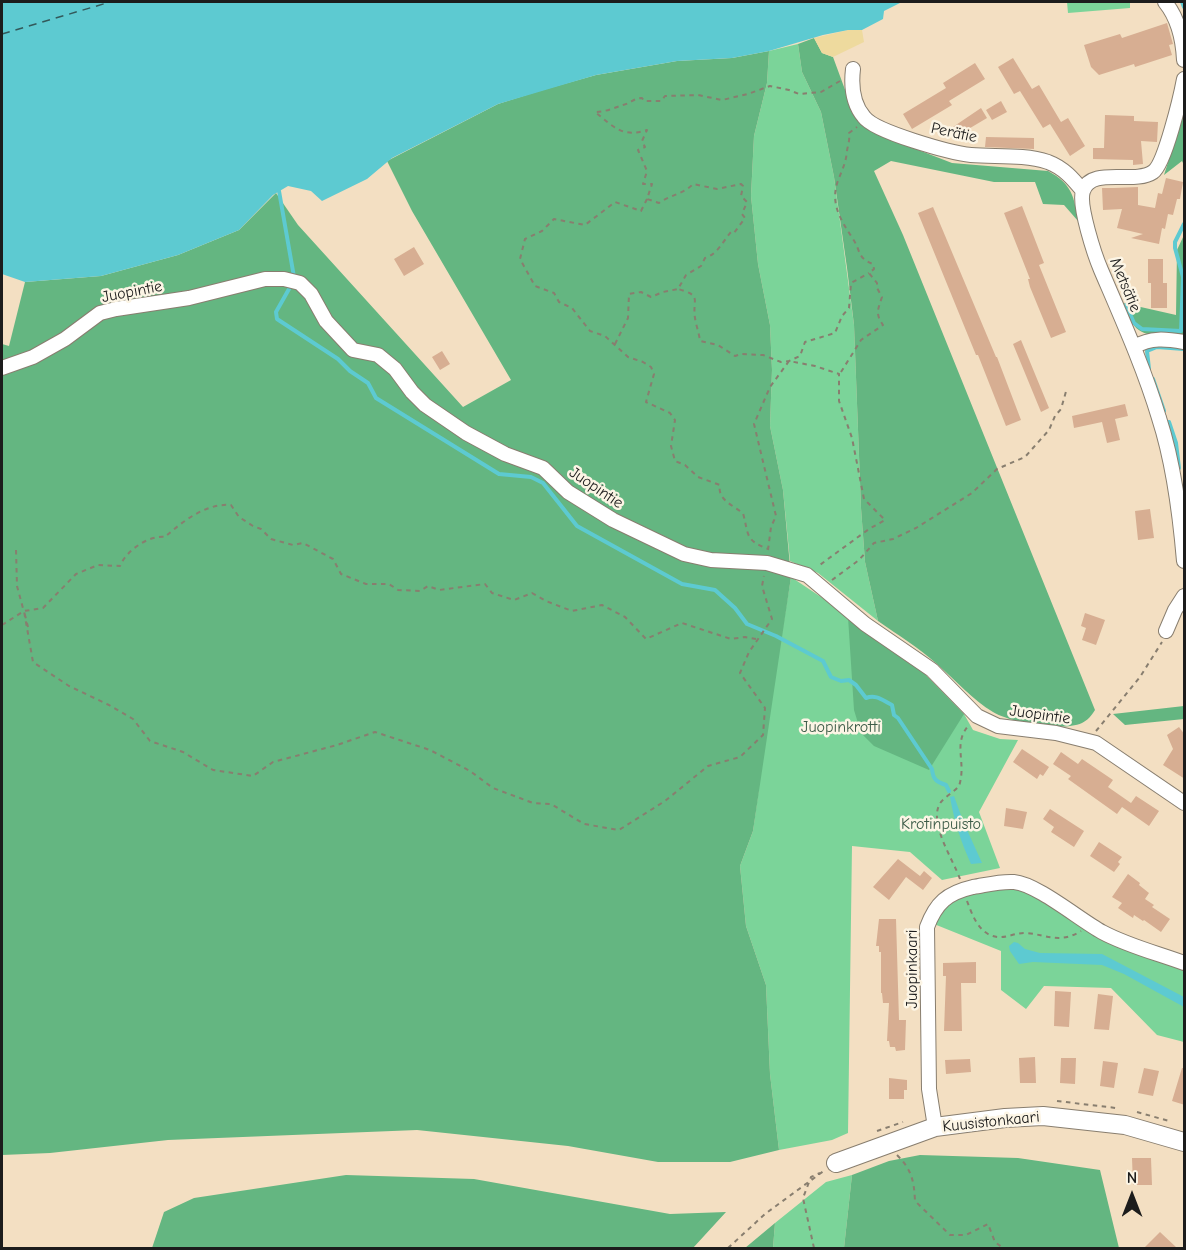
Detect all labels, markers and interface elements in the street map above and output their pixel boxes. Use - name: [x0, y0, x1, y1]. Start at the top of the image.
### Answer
- street label: Perätie: [929, 119, 979, 147]
- street label: Metsätie: [1105, 255, 1145, 315]
- street label: Juopintie: [100, 277, 164, 307]
- street label: Juopintie: [565, 463, 627, 513]
- street label: Juopintie: [1008, 701, 1072, 729]
- park label: Juopinkrotti: [801, 717, 881, 737]
- park label: Krotinpuisto: [901, 814, 981, 834]
- street label: Juopinkaari: [902, 930, 922, 1008]
- street label: Kuusistonkaari: [941, 1107, 1041, 1137]
- north arrow: [1102, 1166, 1162, 1226]
- text: N: [1127, 1169, 1137, 1187]

